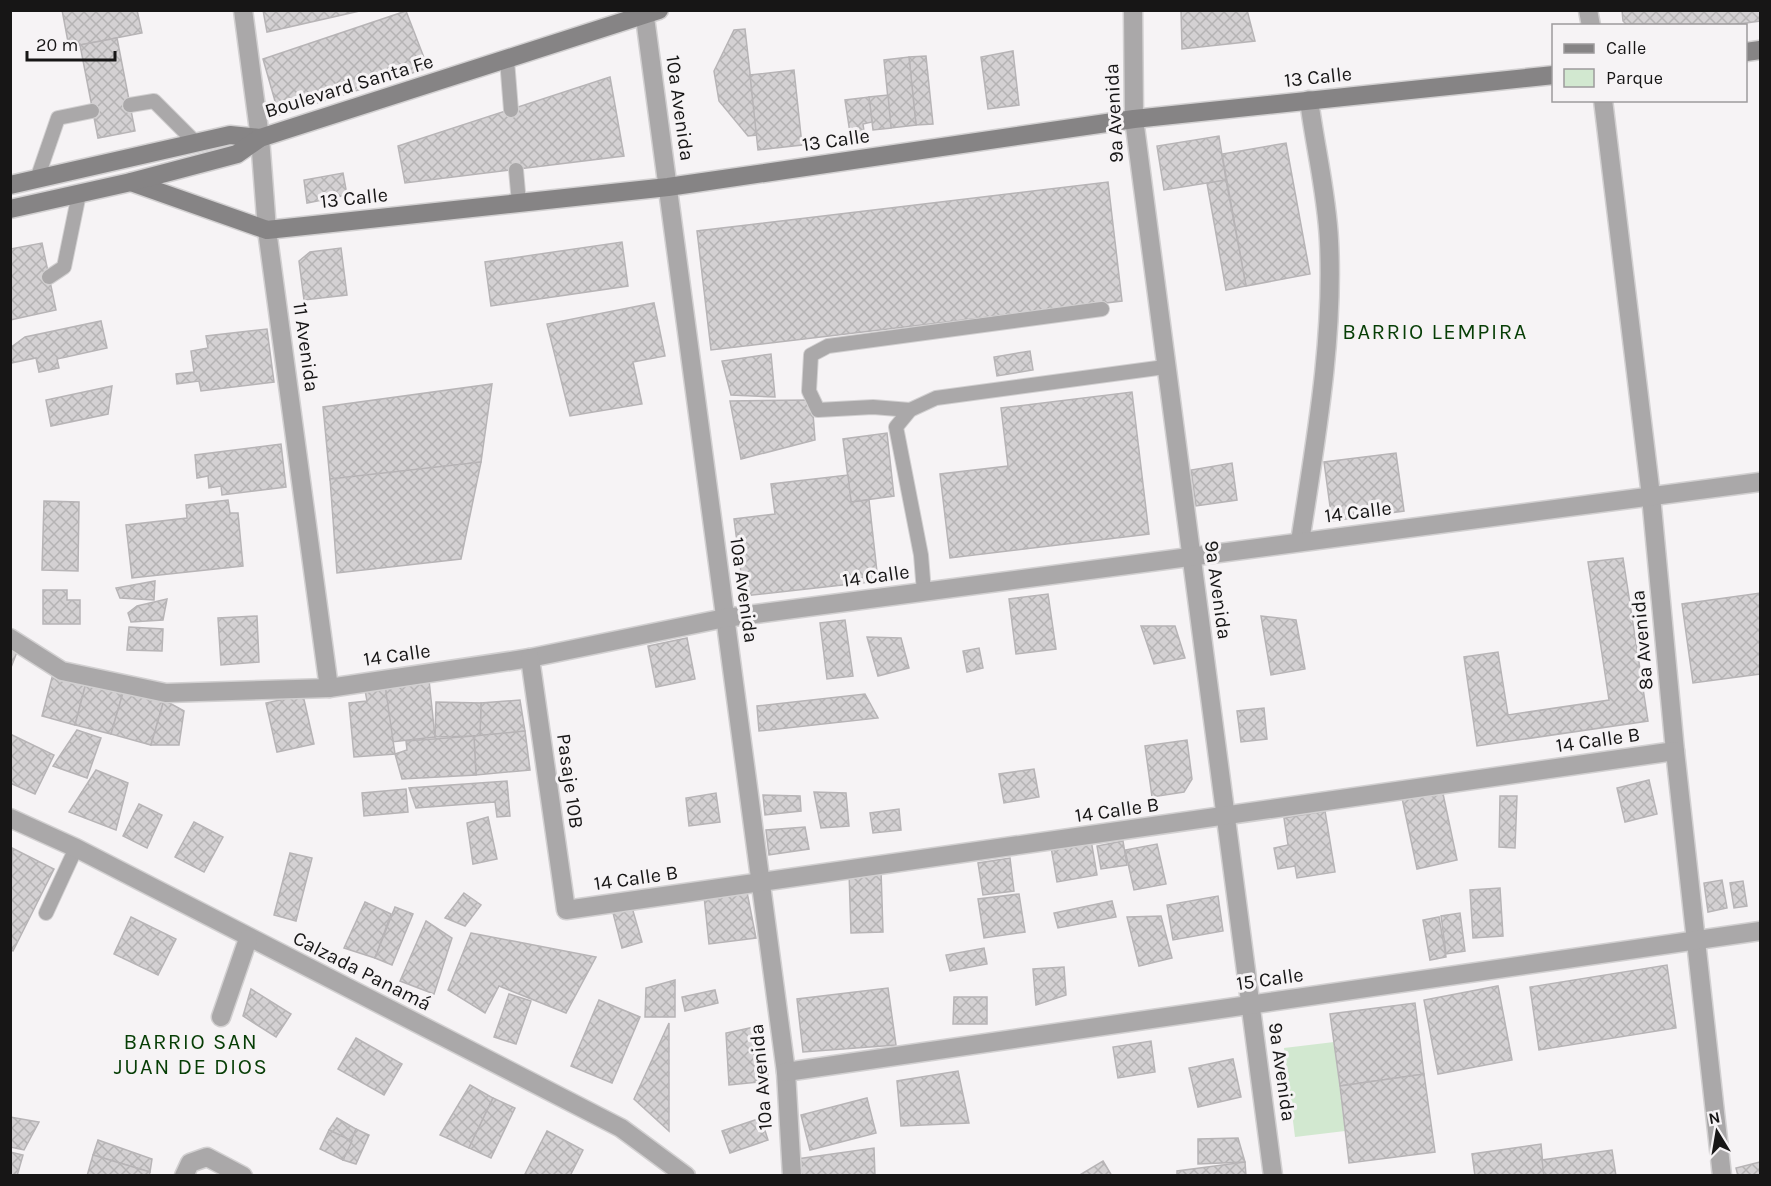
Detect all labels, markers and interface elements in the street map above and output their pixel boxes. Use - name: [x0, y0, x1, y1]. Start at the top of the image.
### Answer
- scale bar: [27, 24, 116, 62]
- legend: [1552, 24, 1747, 102]
- text: 20 m: [36, 34, 78, 56]
- text: Calle: [1606, 37, 1646, 59]
- street label: Boulevard Santa Fe: [262, 49, 436, 123]
- street label: 10a Avenida: [661, 54, 699, 162]
- street label: 13 Calle: [1283, 62, 1353, 92]
- street label: 9a Avenida: [1100, 63, 1128, 163]
- text: Parque: [1606, 67, 1663, 89]
- street label: 13 Calle: [801, 124, 871, 156]
- street label: 13 Calle: [319, 183, 389, 213]
- street label: 11 Avenida: [288, 301, 324, 393]
- district label: BARRIO LEMPIRA: [1342, 319, 1528, 345]
- street label: 14 Calle: [1323, 496, 1393, 528]
- street label: 10a Avenida: [725, 536, 763, 644]
- street label: 9a Avenida: [1200, 539, 1236, 641]
- street label: 14 Calle: [841, 560, 911, 592]
- street label: 8a Avenida: [1626, 589, 1658, 691]
- street label: 14 Calle: [362, 639, 432, 671]
- street label: 14 Calle B: [1555, 723, 1641, 757]
- street label: Pasaje 10B: [552, 732, 588, 830]
- street label: 14 Calle B: [1074, 793, 1160, 827]
- street label: 14 Calle B: [593, 861, 679, 895]
- street label: Calzada Panamá: [289, 926, 435, 1016]
- street label: 15 Calle: [1235, 963, 1305, 995]
- street label: 9a Avenida: [1264, 1021, 1300, 1123]
- street label: 10a Avenida: [745, 1023, 777, 1131]
- district label: BARRIO SAN JUAN DE DIOS: [114, 1029, 268, 1080]
- north arrow: [1687, 1102, 1747, 1162]
- text: N: [1707, 1107, 1722, 1128]

